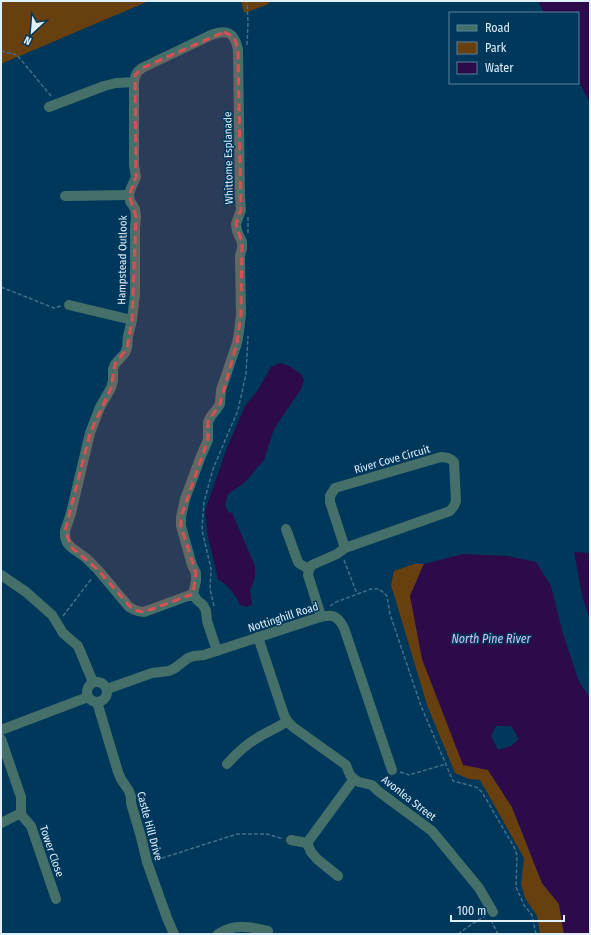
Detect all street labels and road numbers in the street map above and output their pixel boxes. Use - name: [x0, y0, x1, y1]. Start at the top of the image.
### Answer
- street label: Whittome Esplanade: [221, 112, 236, 204]
- street label: Hampstead Outlook: [115, 214, 130, 305]
- street label: River Cove Circuit: [353, 442, 432, 476]
- street label: Nottinghill Road: [246, 600, 320, 635]
- street label: Avonlea Street: [379, 773, 439, 824]
- street label: Castle Hill Drive: [134, 790, 165, 862]
- street label: Tower Close: [37, 824, 66, 879]

